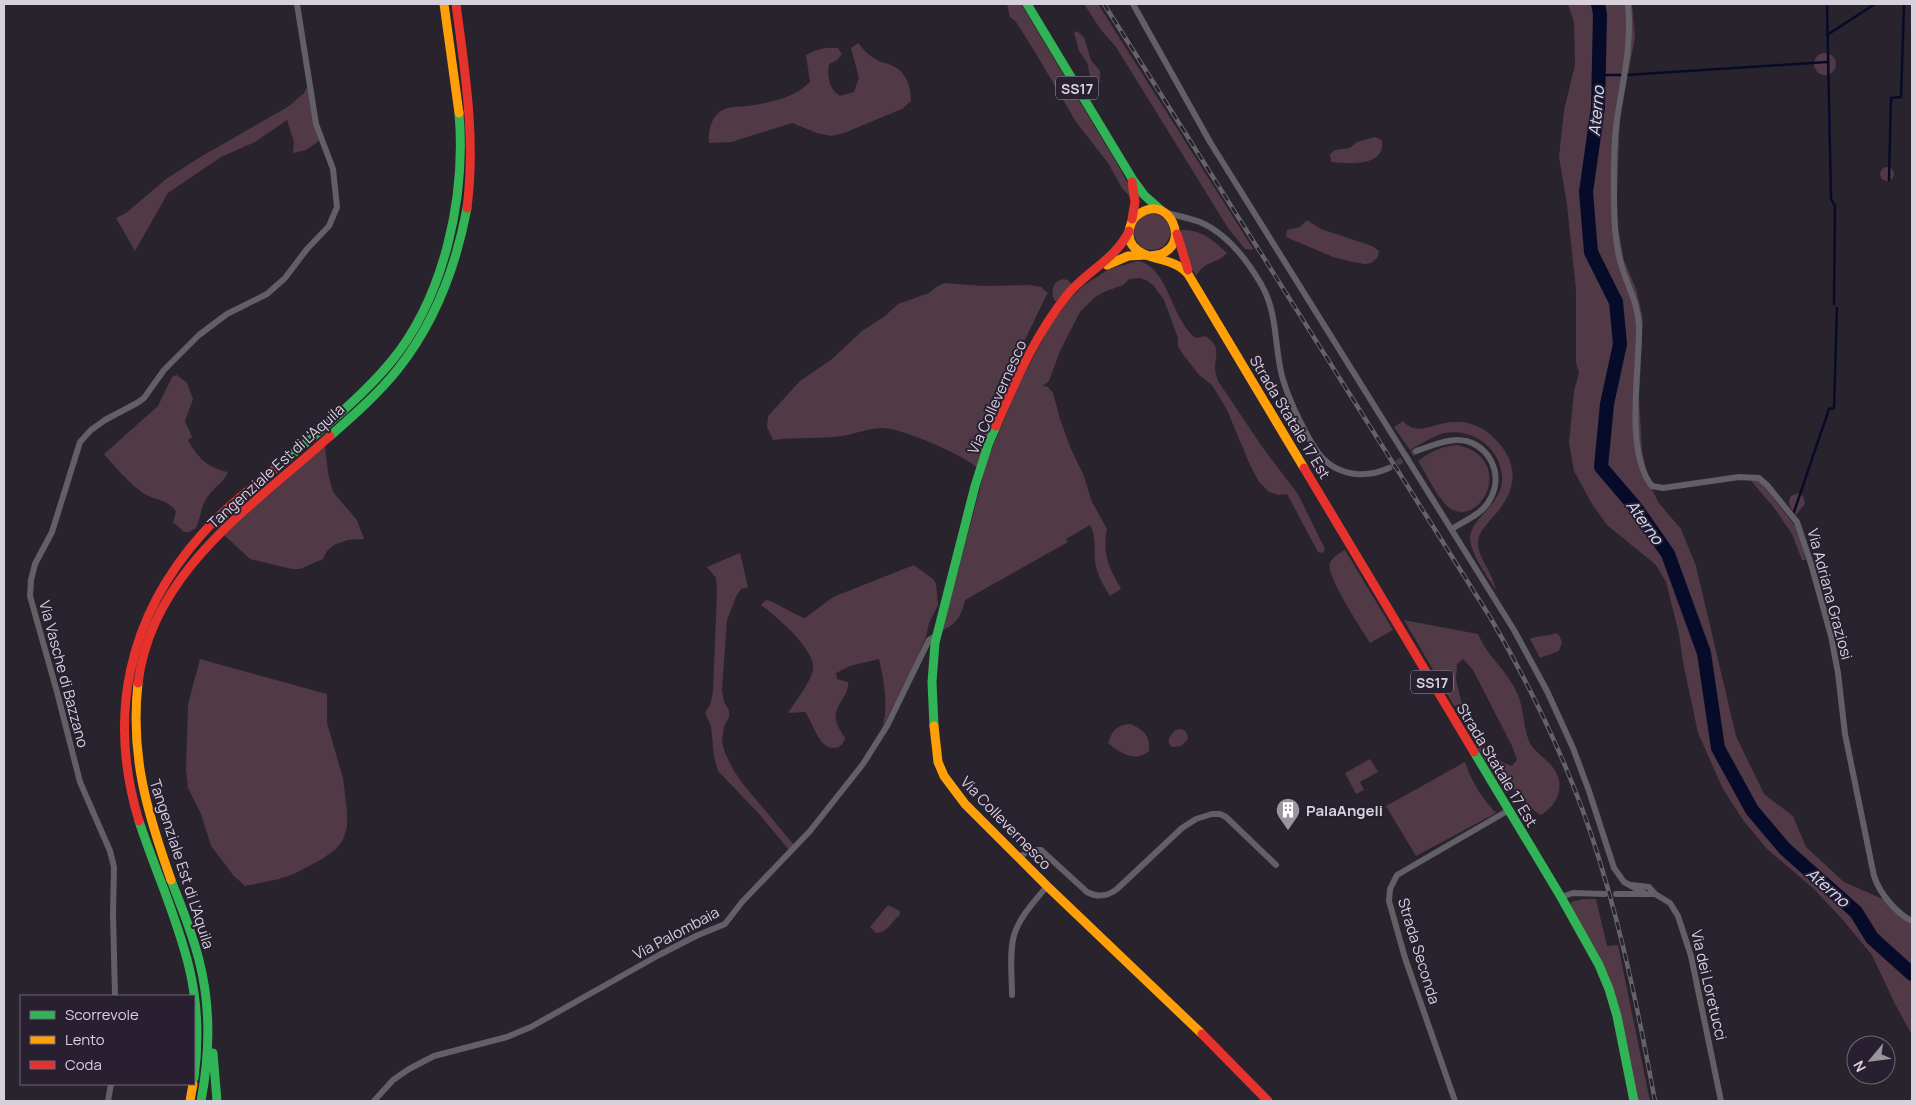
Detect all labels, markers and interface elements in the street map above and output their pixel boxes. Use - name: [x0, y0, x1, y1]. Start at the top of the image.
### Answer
- road number: SS17: [1056, 76, 1098, 100]
- water label: Aterno: [1583, 84, 1609, 137]
- street label: Via Collevernesco: [962, 337, 1032, 457]
- street label: Strada Statale 17 Est: [1245, 351, 1335, 483]
- street label: Tangenziale Est di L'Aquila: [203, 399, 349, 533]
- water label: Aterno: [1621, 495, 1669, 550]
- street label: Via Adriana Graziosi: [1802, 526, 1858, 662]
- street label: Via Vasche di Bazzano: [34, 598, 94, 750]
- road number: SS17: [1411, 670, 1453, 694]
- street label: Strada Statale 17 Est: [1452, 699, 1542, 831]
- street label: Via Collevernesco: [956, 772, 1056, 874]
- street label: Tangenziale Est di L'Aquila: [145, 776, 219, 952]
- building icon: PalaAngeli: [1275, 797, 1301, 831]
- place label: PalaAngeli: [1306, 800, 1383, 821]
- water label: Aterno: [1802, 862, 1855, 913]
- street label: Strada Seconda: [1393, 895, 1445, 1007]
- street label: Via Palombaia: [629, 901, 723, 965]
- street label: Via dei Loretucci: [1686, 928, 1732, 1042]
- legend: [20, 995, 195, 1085]
- text: Scorrevole: [65, 1004, 139, 1025]
- text: Lento: [65, 1029, 105, 1050]
- north arrow: [1846, 1035, 1896, 1085]
- text: Coda: [65, 1054, 102, 1075]
- text: N: [1848, 1058, 1870, 1076]

